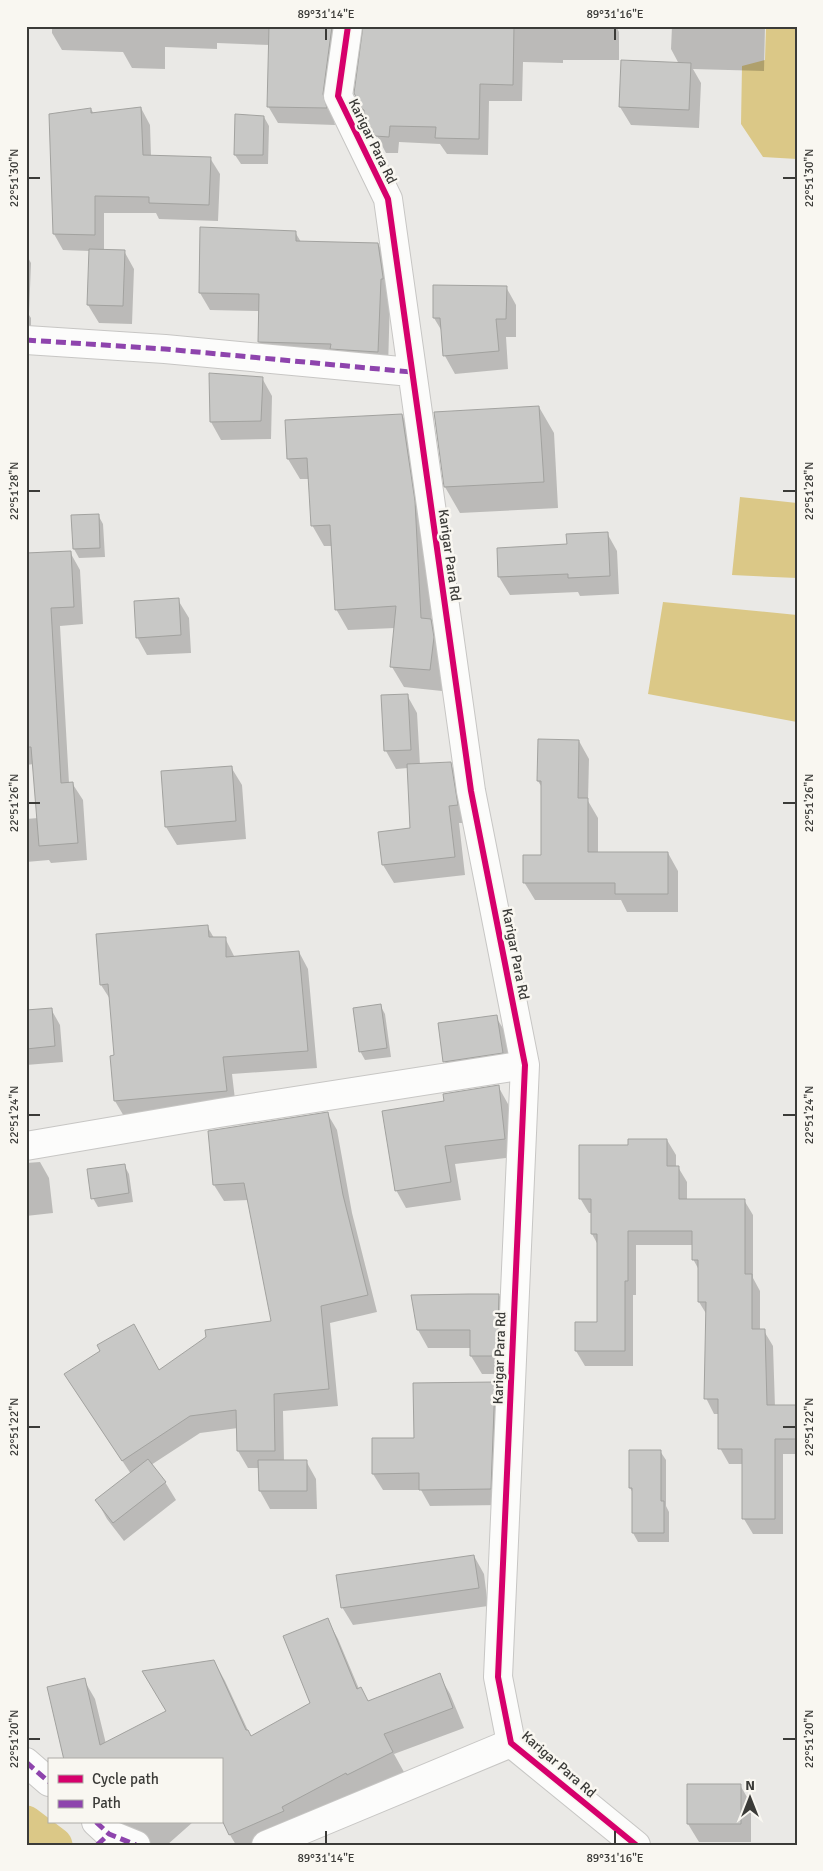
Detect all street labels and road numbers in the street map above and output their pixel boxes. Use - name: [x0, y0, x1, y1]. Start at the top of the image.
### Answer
- street label: Karigar Para Rd: [345, 96, 401, 187]
- street label: Karigar Para Rd: [435, 508, 464, 602]
- street label: Karigar Para Rd: [498, 907, 533, 1001]
- street label: Karigar Para Rd: [489, 1311, 510, 1405]
- street label: Karigar Para Rd: [518, 1727, 599, 1801]

